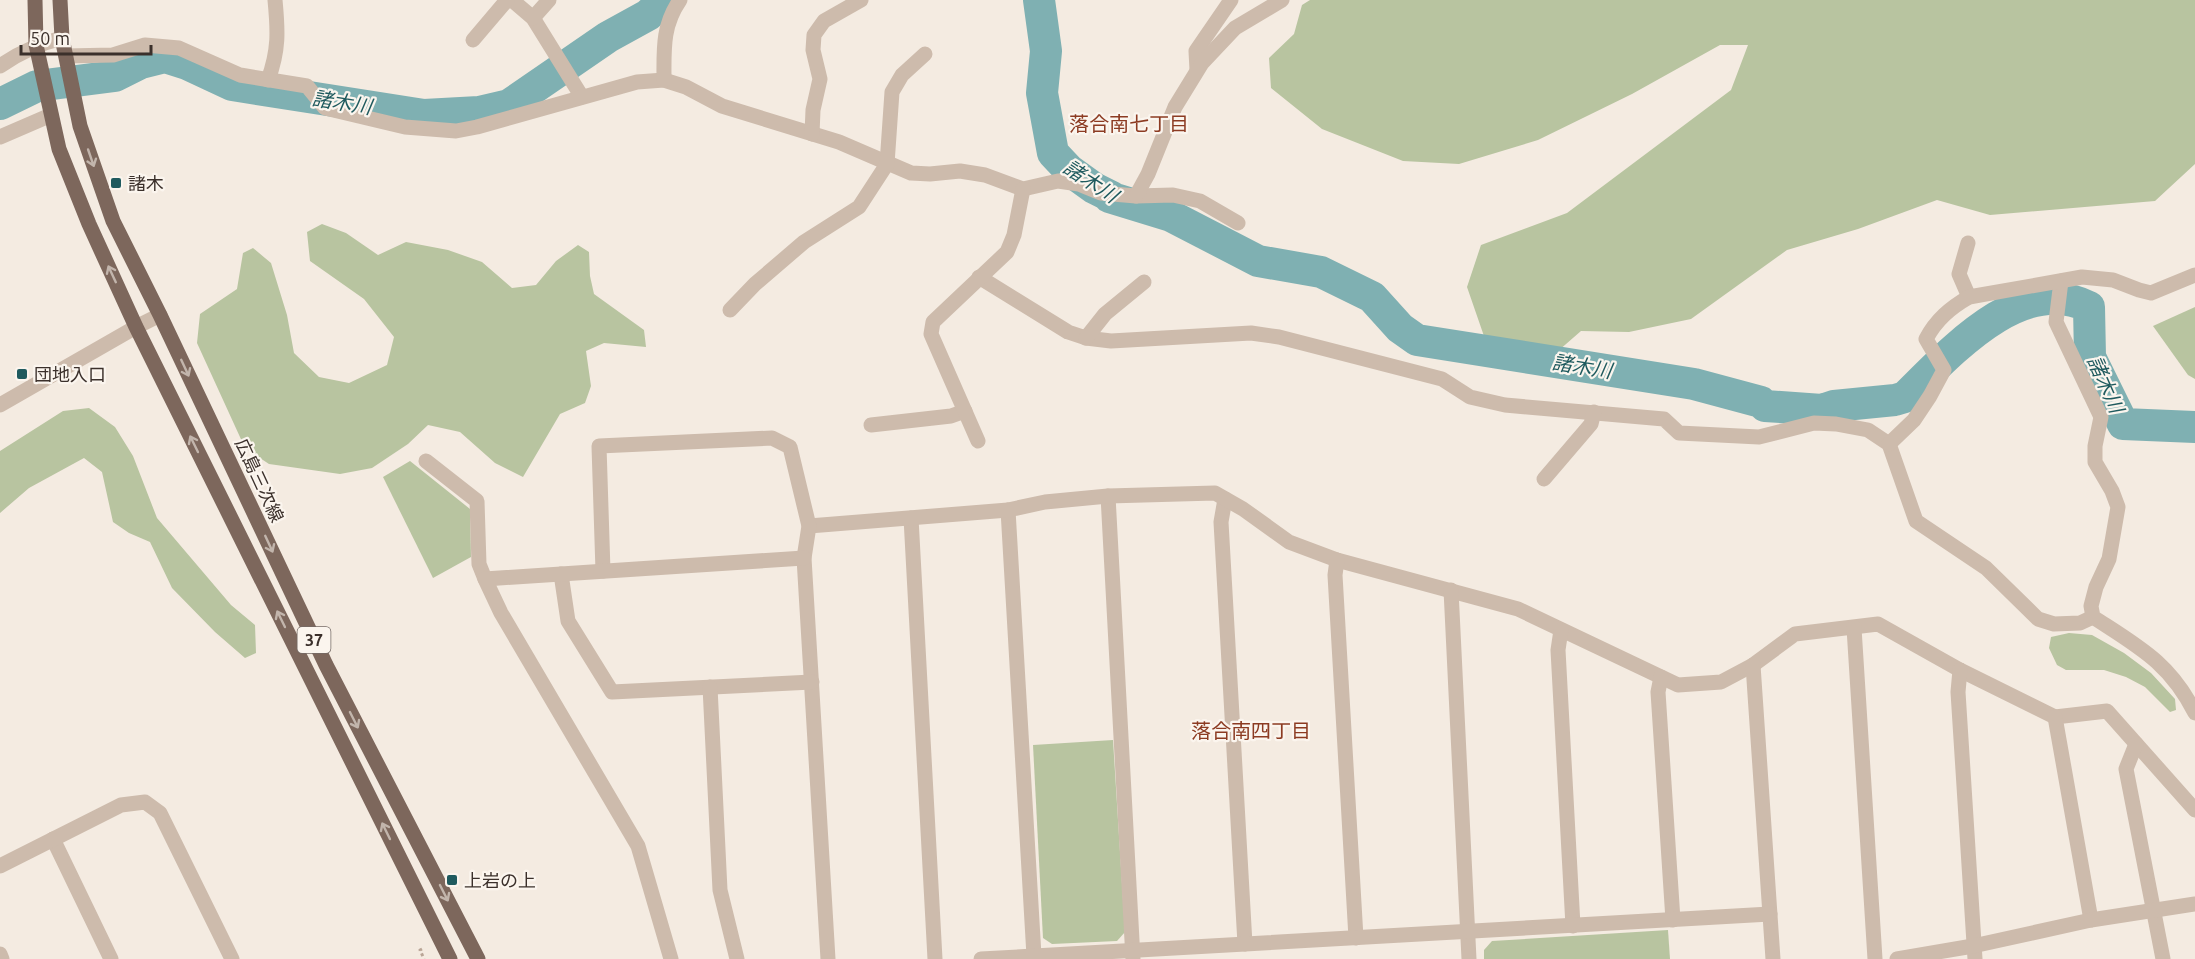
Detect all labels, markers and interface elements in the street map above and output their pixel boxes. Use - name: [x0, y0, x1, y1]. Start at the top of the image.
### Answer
- scale bar: [21, 18, 152, 56]
- text: 50 m: [30, 28, 70, 48]
- water label: 諸木川: [311, 86, 375, 118]
- district label: 落合南七丁目: [1069, 112, 1189, 135]
- one-way arrow: [86, 148, 97, 167]
- water label: 諸木川: [1060, 155, 1124, 208]
- place label: 諸木: [128, 173, 164, 193]
- marker: 諸木: [109, 176, 123, 190]
- one-way arrow: [105, 265, 117, 283]
- water label: 諸木川: [1551, 350, 1615, 382]
- water label: 諸木川: [2083, 352, 2130, 418]
- one-way arrow: [180, 359, 192, 377]
- place label: 団地入口: [34, 364, 106, 384]
- marker: 団地入口: [15, 367, 29, 381]
- street label: 広島三次線: [232, 435, 288, 525]
- one-way arrow: [188, 436, 200, 454]
- one-way arrow: [263, 535, 275, 553]
- one-way arrow: [275, 611, 287, 628]
- road number: 37: [298, 627, 330, 653]
- one-way arrow: [349, 710, 361, 728]
- district label: 落合南四丁目: [1191, 719, 1311, 742]
- one-way arrow: [380, 823, 392, 841]
- place label: 上岩の上: [464, 870, 536, 890]
- marker: 上岩の上: [445, 873, 459, 887]
- one-way arrow: [438, 884, 450, 901]

